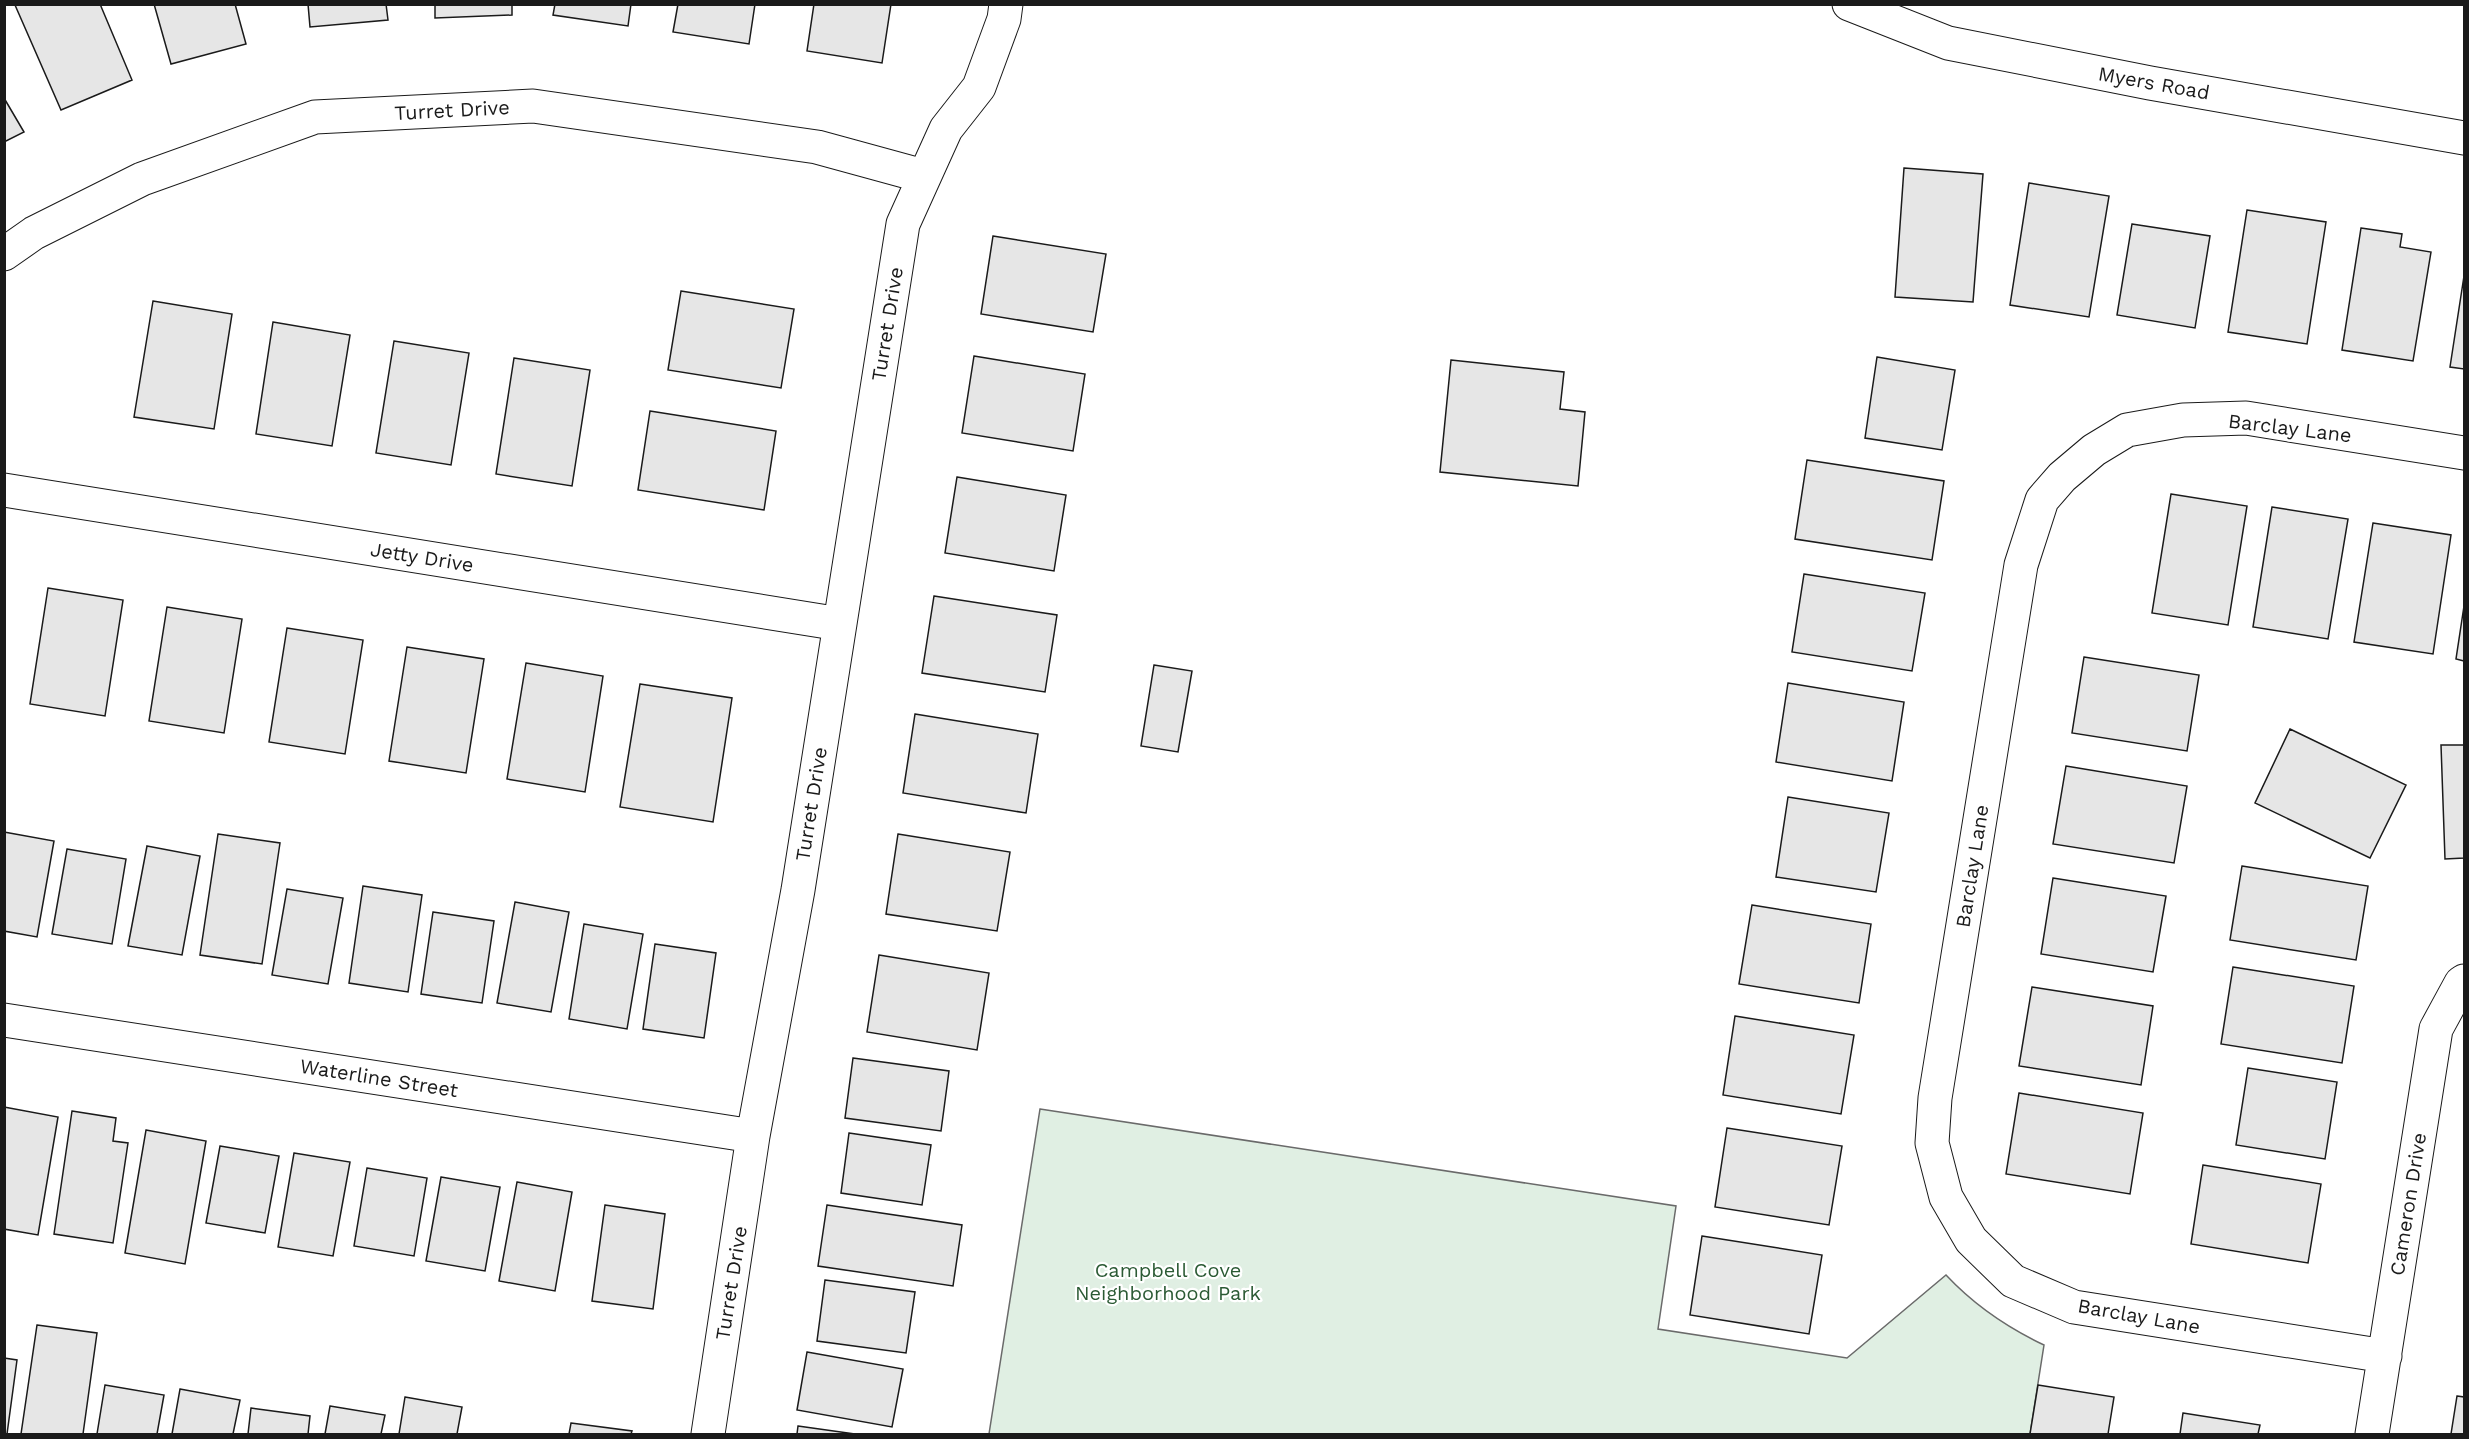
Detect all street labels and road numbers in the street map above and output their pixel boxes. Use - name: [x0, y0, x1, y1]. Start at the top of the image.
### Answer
- street label: Myers Road: [2096, 61, 2212, 105]
- street label: Turret Drive: [394, 95, 510, 125]
- street label: Turret Drive: [866, 265, 908, 383]
- street label: Barclay Lane: [2227, 409, 2353, 447]
- street label: Jetty Drive: [369, 537, 475, 577]
- street label: Turret Drive: [790, 745, 832, 863]
- street label: Barclay Lane: [1950, 803, 1994, 929]
- street label: Waterline Street: [298, 1054, 460, 1102]
- street label: Cameron Drive: [2385, 1131, 2431, 1277]
- street label: Turret Drive: [710, 1224, 752, 1342]
- street label: Barclay Lane: [2076, 1293, 2202, 1339]

